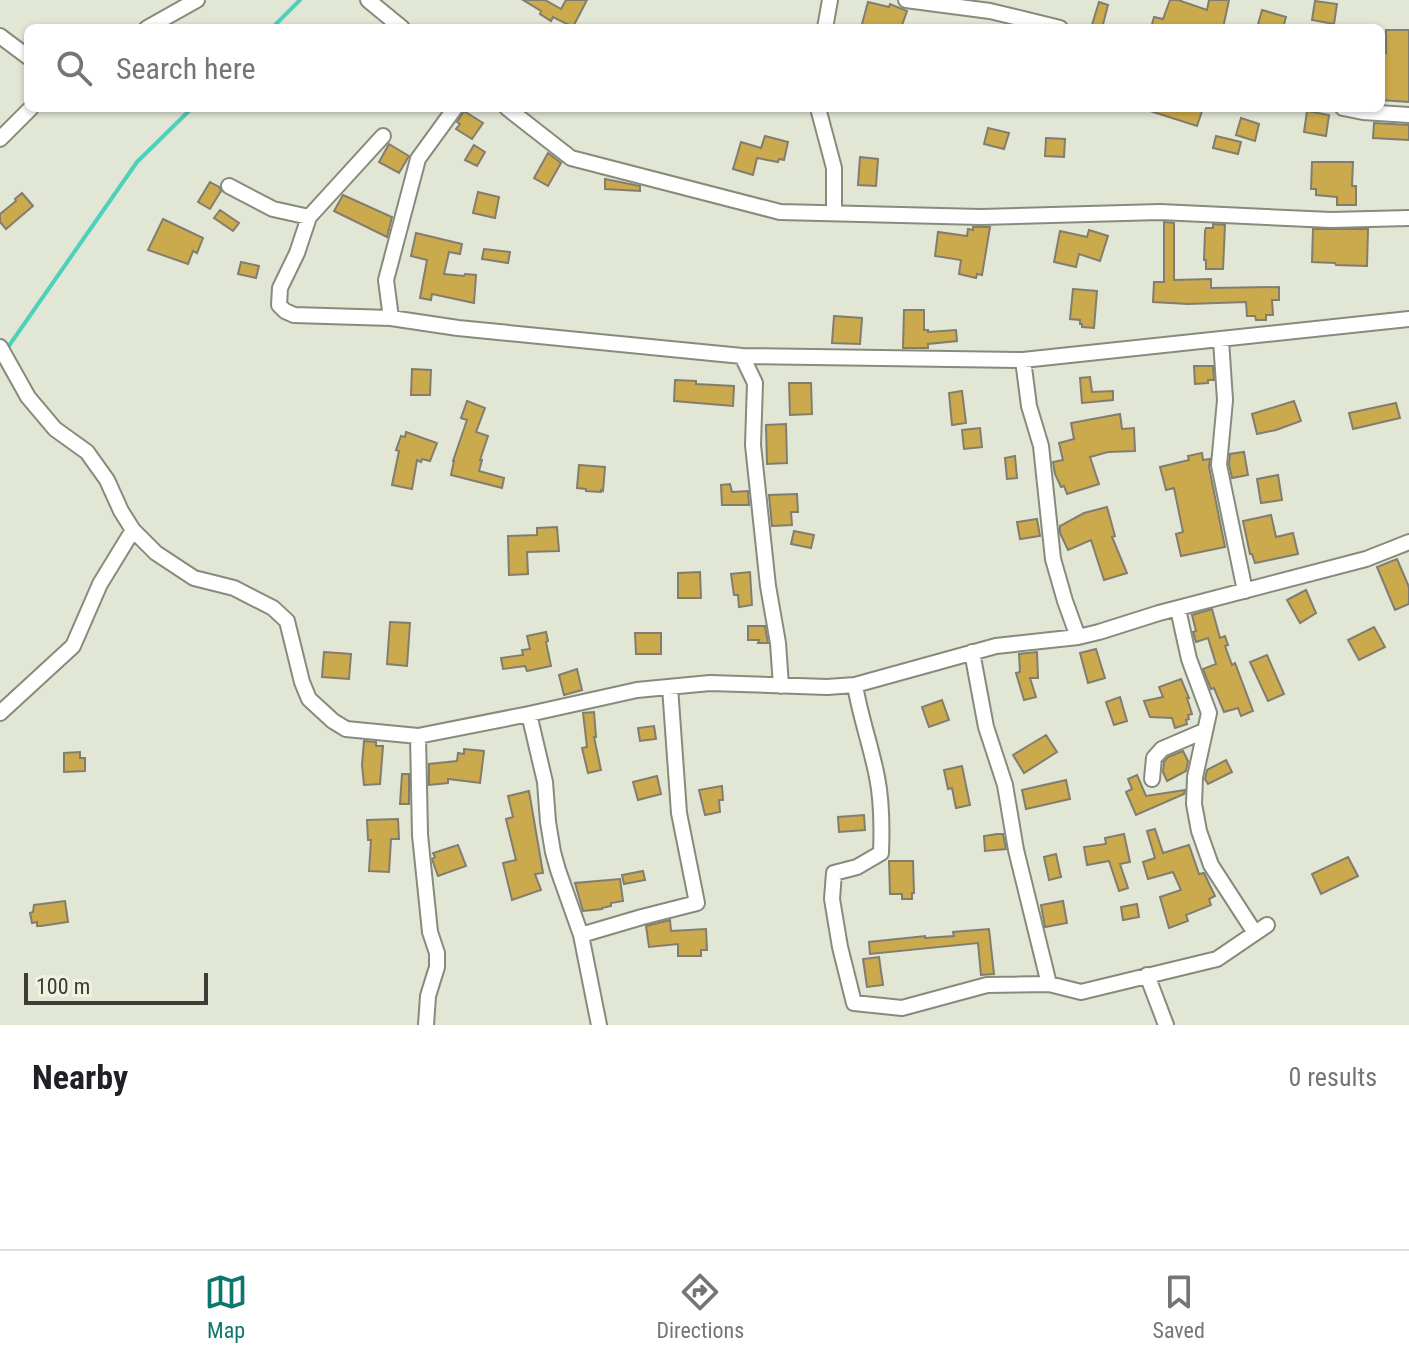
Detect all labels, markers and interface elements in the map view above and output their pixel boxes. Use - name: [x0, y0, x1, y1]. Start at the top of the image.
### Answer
- search box: [24, 24, 1385, 112]
- icon: search: [52, 46, 96, 90]
- text: Search here: [116, 51, 256, 86]
- scale bar: [24, 969, 208, 1005]
- text: 100 m: [36, 974, 90, 999]
- text: Nearby: [32, 1057, 128, 1097]
- text: 0 results: [1288, 1062, 1377, 1092]
- tab: Map: [204, 1270, 248, 1343]
- tab: Directions: [656, 1270, 744, 1343]
- tab: Saved: [1153, 1270, 1205, 1343]

